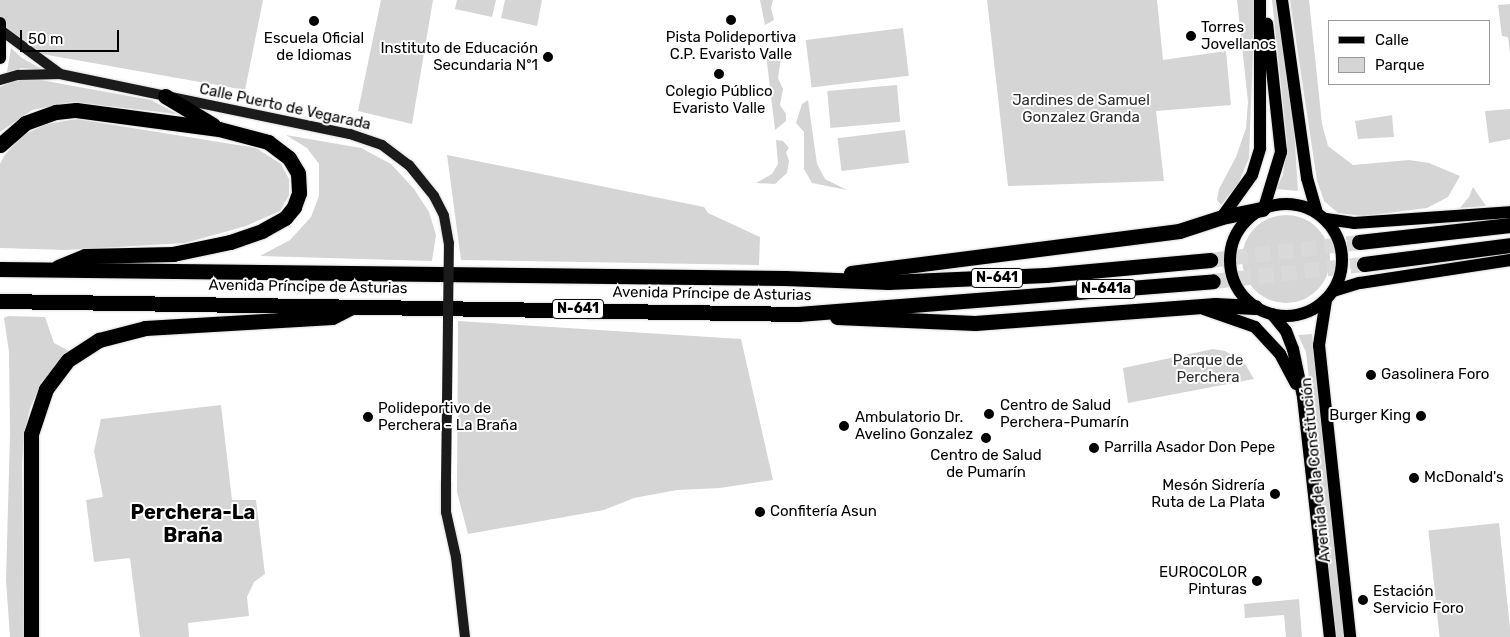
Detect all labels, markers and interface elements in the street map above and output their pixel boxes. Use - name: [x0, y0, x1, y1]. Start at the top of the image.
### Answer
- marker: Pista Polideportiva C.P. Evaristo Valle: [725, 14, 737, 26]
- marker: Escuela Oficial de Idiomas: [308, 15, 320, 27]
- place label: Torres Jovellanos: [1201, 18, 1276, 53]
- scale bar: [22, 20, 121, 52]
- legend: [1328, 20, 1490, 85]
- place label: Pista Polideportiva C.P. Evaristo Valle: [666, 28, 796, 63]
- place label: Escuela Oficial de Idiomas: [264, 29, 364, 64]
- text: 50 m: [28, 30, 63, 48]
- marker: Torres Jovellanos: [1185, 30, 1197, 42]
- text: Calle: [1375, 31, 1409, 49]
- place label: Instituto de Educación Secundaria Nº1: [381, 39, 538, 74]
- marker: Instituto de Educación Secundaria Nº1: [542, 51, 554, 63]
- text: Parque: [1375, 56, 1425, 74]
- marker: Colegio Público Evaristo Valle: [713, 68, 725, 80]
- street label: Calle Puerto de Vegarada: [197, 80, 373, 134]
- place label: Colegio Público Evaristo Valle: [665, 82, 773, 117]
- park label: Jardines de Samuel Gonzalez Granda: [1012, 91, 1150, 126]
- road number: N-641: [971, 266, 1023, 290]
- street label: Avenida Príncipe de Asturias: [208, 276, 408, 298]
- road number: N-641a: [1075, 278, 1137, 300]
- street label: Avenida Príncipe de Asturias: [612, 283, 812, 305]
- road number: N-641: [552, 298, 604, 320]
- park label: Parque de Perchera: [1173, 351, 1243, 386]
- place label: Gasolinera Foro: [1381, 366, 1489, 384]
- marker: Gasolinera Foro: [1365, 369, 1377, 381]
- street label: Avenida de la Constitución: [1297, 377, 1335, 563]
- place label: Centro de Salud Perchera-Pumarín: [1000, 396, 1129, 431]
- place label: Polideportivo de Perchera - La Braña: [378, 399, 517, 434]
- marker: Centro de Salud Perchera-Pumarín: [982, 407, 996, 421]
- place label: Burger King: [1329, 407, 1411, 425]
- place label: Ambulatorio Dr. Avelino Gonzalez: [855, 408, 973, 443]
- marker: Burger King: [1415, 410, 1427, 422]
- marker: Polideportivo de Perchera - La Braña: [362, 411, 374, 423]
- marker: Ambulatorio Dr. Avelino Gonzalez: [837, 419, 851, 433]
- marker: Centro de Salud de Pumarín: [980, 432, 992, 444]
- place label: Parrilla Asador Don Pepe: [1104, 439, 1276, 457]
- marker: Parrilla Asador Don Pepe: [1088, 442, 1100, 454]
- place label: Centro de Salud de Pumarín: [930, 446, 1042, 481]
- place label: McDonald's: [1424, 469, 1504, 487]
- marker: McDonald's: [1408, 472, 1420, 484]
- place label: Mesón Sidrería Ruta de La Plata: [1151, 476, 1265, 511]
- marker: Mesón Sidrería Ruta de La Plata: [1269, 488, 1281, 500]
- district label: Perchera-La Braña: [131, 500, 255, 547]
- place label: Confitería Asun: [770, 503, 877, 521]
- marker: Confitería Asun: [754, 506, 766, 518]
- place label: EUROCOLOR Pinturas: [1159, 563, 1247, 598]
- marker: EUROCOLOR Pinturas: [1251, 575, 1263, 587]
- place label: Estación Servicio Foro: [1373, 582, 1464, 617]
- marker: Estación Servicio Foro: [1357, 594, 1369, 606]

